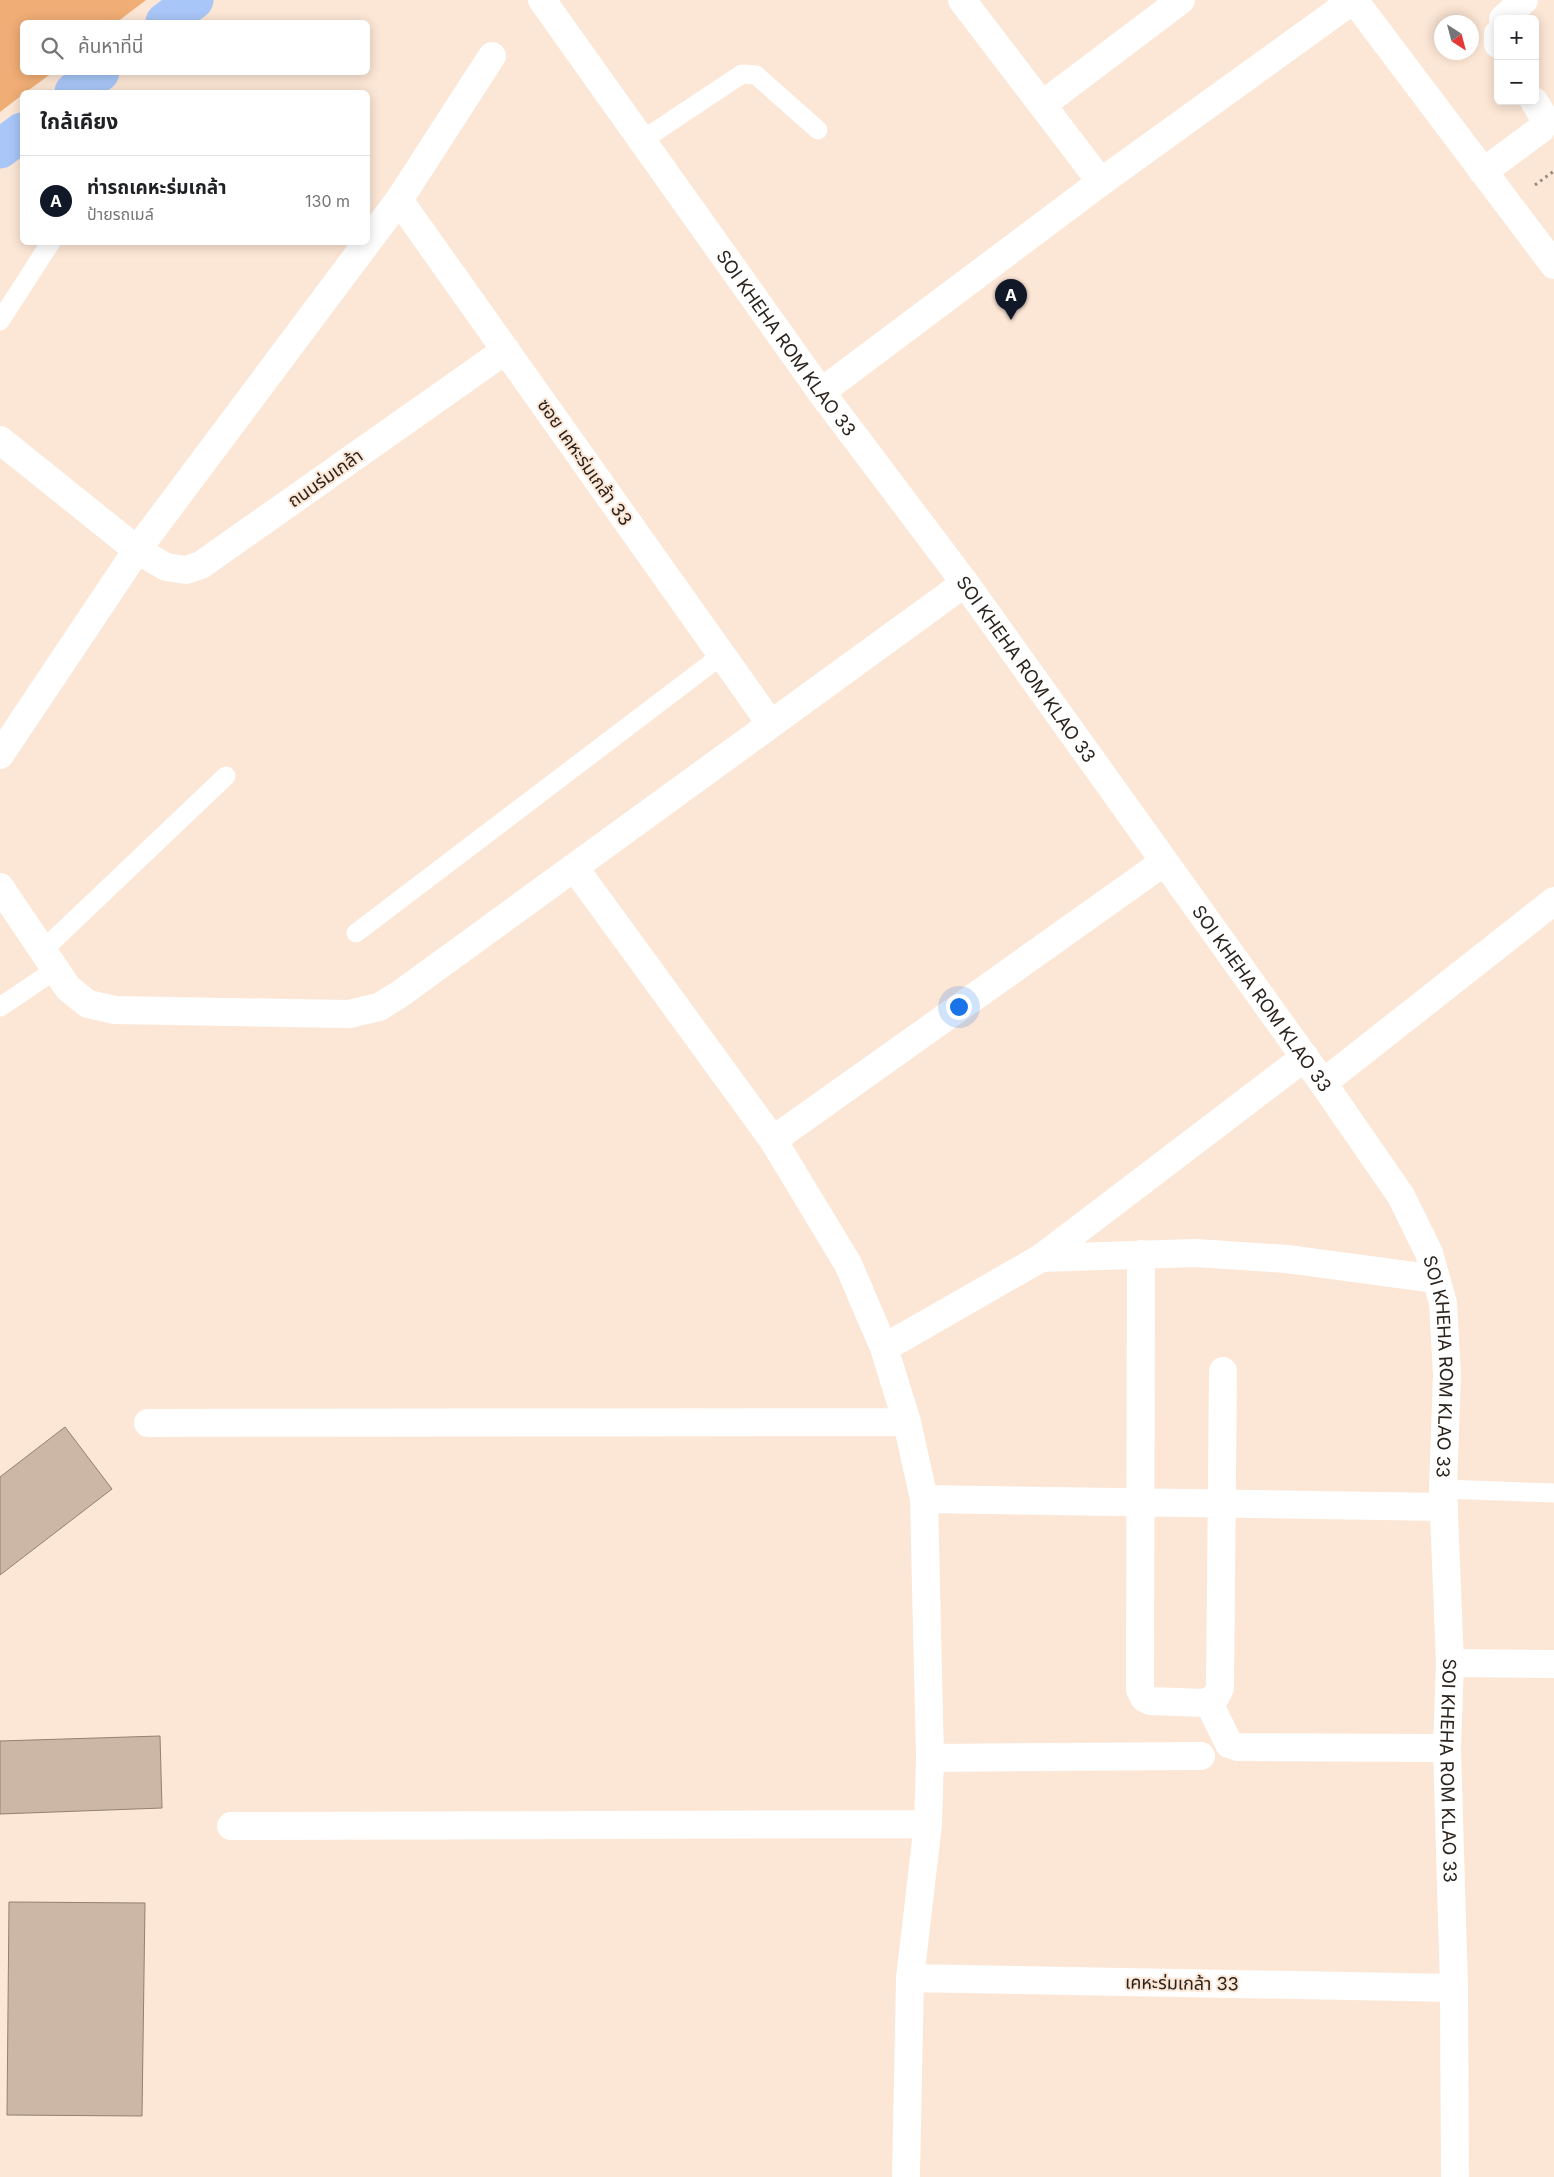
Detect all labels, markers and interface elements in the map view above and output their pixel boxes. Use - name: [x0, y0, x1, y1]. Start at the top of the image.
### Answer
- north arrow: [1434, 15, 1479, 60]
- map controls: [1494, 15, 1539, 105]
- button: +: [1494, 15, 1539, 60]
- search box: [20, 20, 370, 75]
- icon: search: [38, 34, 66, 62]
- text: ค้นหาที่นี่: [78, 35, 143, 58]
- button: −: [1494, 60, 1539, 105]
- text: ใกล้เคียง: [40, 109, 118, 134]
- text: ท่ารถเคหะร่มเกล้า: [87, 176, 227, 199]
- text: A: [50, 191, 62, 211]
- text: 130 m: [305, 191, 350, 211]
- text: ป้ายรถเมล์: [87, 204, 154, 224]
- street label: SOI KHEHA ROM KLAO 33: [713, 246, 861, 440]
- pin: A: [995, 279, 1027, 320]
- street label: ซอย เคหะร่มเกล้า 33: [533, 395, 637, 529]
- street label: ถนนร่มเกล้า: [284, 445, 366, 511]
- street label: SOI KHEHA ROM KLAO 33: [953, 571, 1100, 766]
- street label: SOI KHEHA ROM KLAO 33: [1188, 901, 1336, 1095]
- your location: [946, 994, 972, 1020]
- street label: SOI KHEHA ROM KLAO 33: [1420, 1253, 1458, 1478]
- street label: SOI KHEHA ROM KLAO 33: [1436, 1658, 1461, 1883]
- street label: เคหะร่มเกล้า 33: [1125, 1972, 1239, 1994]

